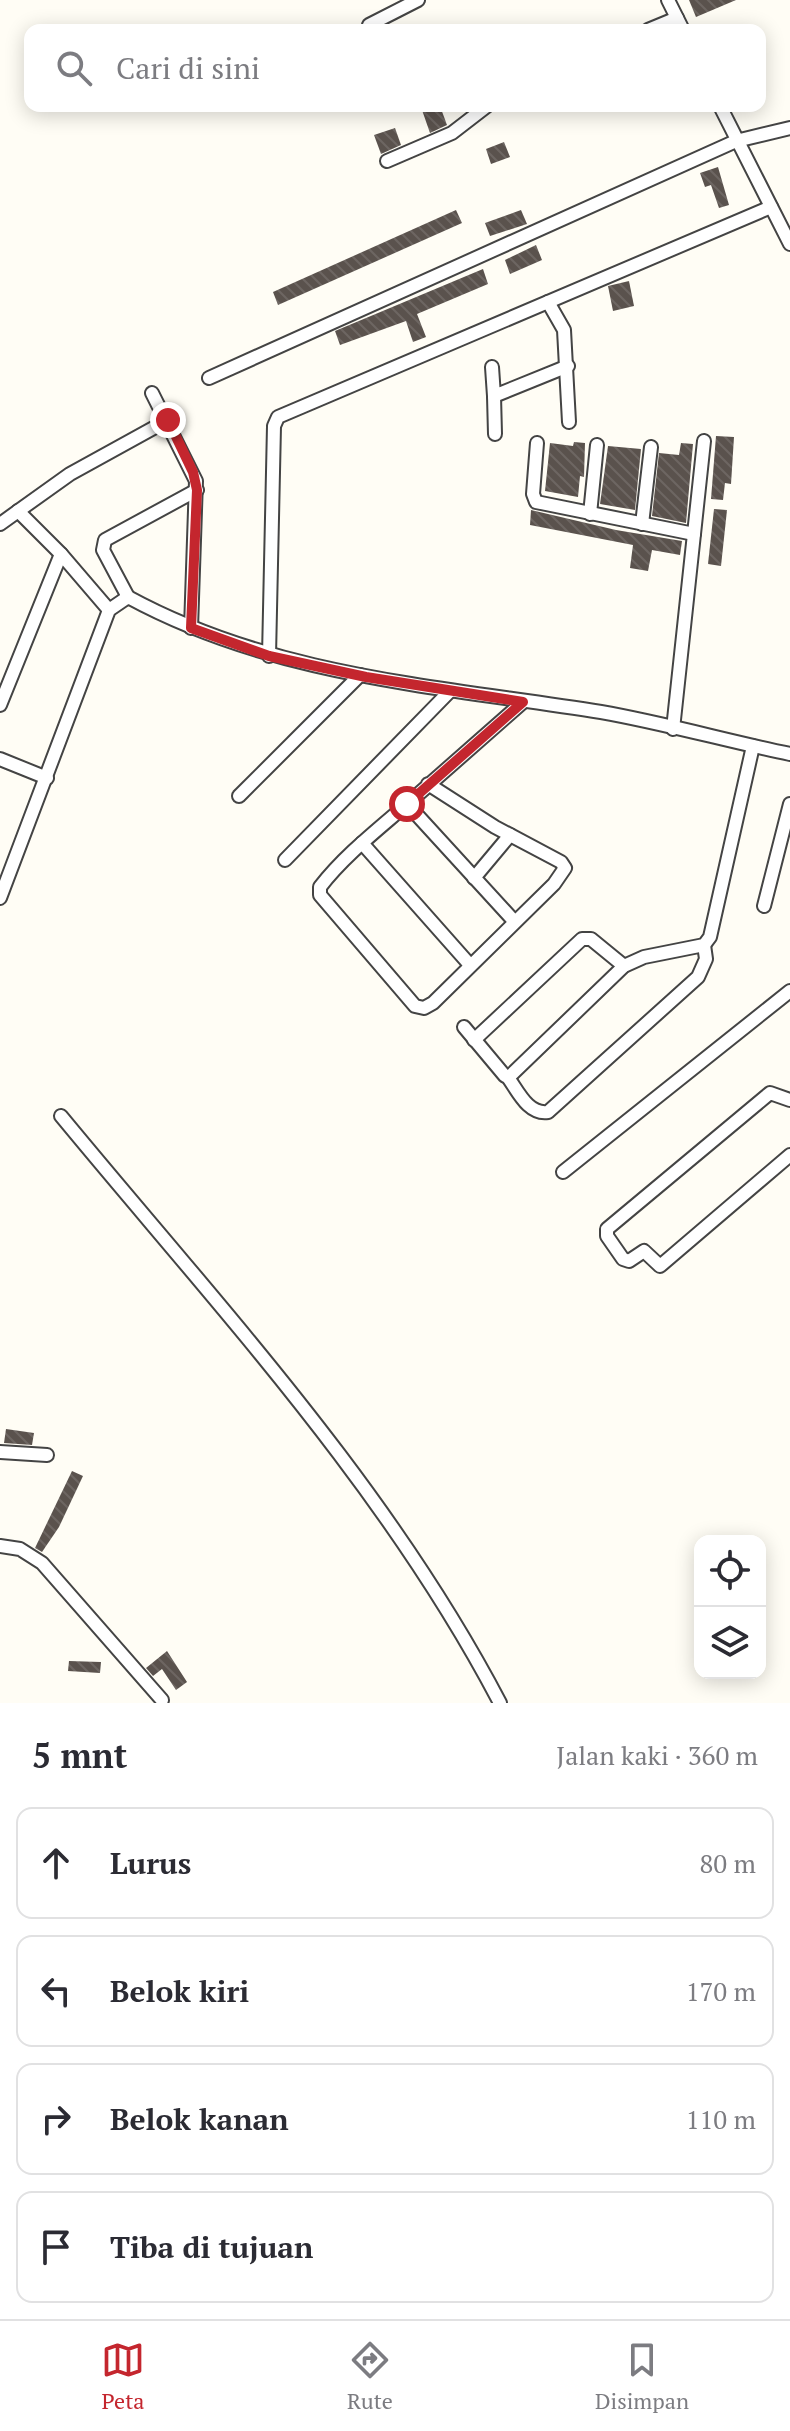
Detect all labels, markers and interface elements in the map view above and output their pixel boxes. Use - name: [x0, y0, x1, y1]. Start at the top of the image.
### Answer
- search box: [24, 24, 766, 112]
- icon: search: [52, 46, 96, 90]
- text: Cari di sini: [116, 48, 260, 88]
- route end: [150, 402, 186, 438]
- route start: [389, 786, 425, 822]
- map controls: [694, 1535, 766, 1679]
- button: locate: [694, 1535, 766, 1607]
- button: layers: [694, 1607, 766, 1679]
- text: 5 mnt: [32, 1733, 127, 1778]
- text: Jalan kaki · 360 m: [556, 1738, 758, 1772]
- icon: ahead: [34, 1841, 78, 1885]
- text: Lurus: [110, 1843, 191, 1883]
- text: 80 m: [700, 1846, 756, 1880]
- icon: left: [34, 1969, 78, 2013]
- text: Belok kiri: [110, 1971, 249, 2011]
- text: 170 m: [686, 1974, 756, 2008]
- icon: right: [34, 2097, 78, 2141]
- text: Belok kanan: [110, 2099, 289, 2139]
- text: 110 m: [686, 2102, 756, 2136]
- icon: arrive: [34, 2225, 78, 2269]
- text: Tiba di tujuan: [110, 2227, 313, 2267]
- tab: Peta: [101, 2338, 145, 2415]
- tab: Rute: [347, 2338, 393, 2415]
- tab: Disimpan: [595, 2338, 689, 2415]

